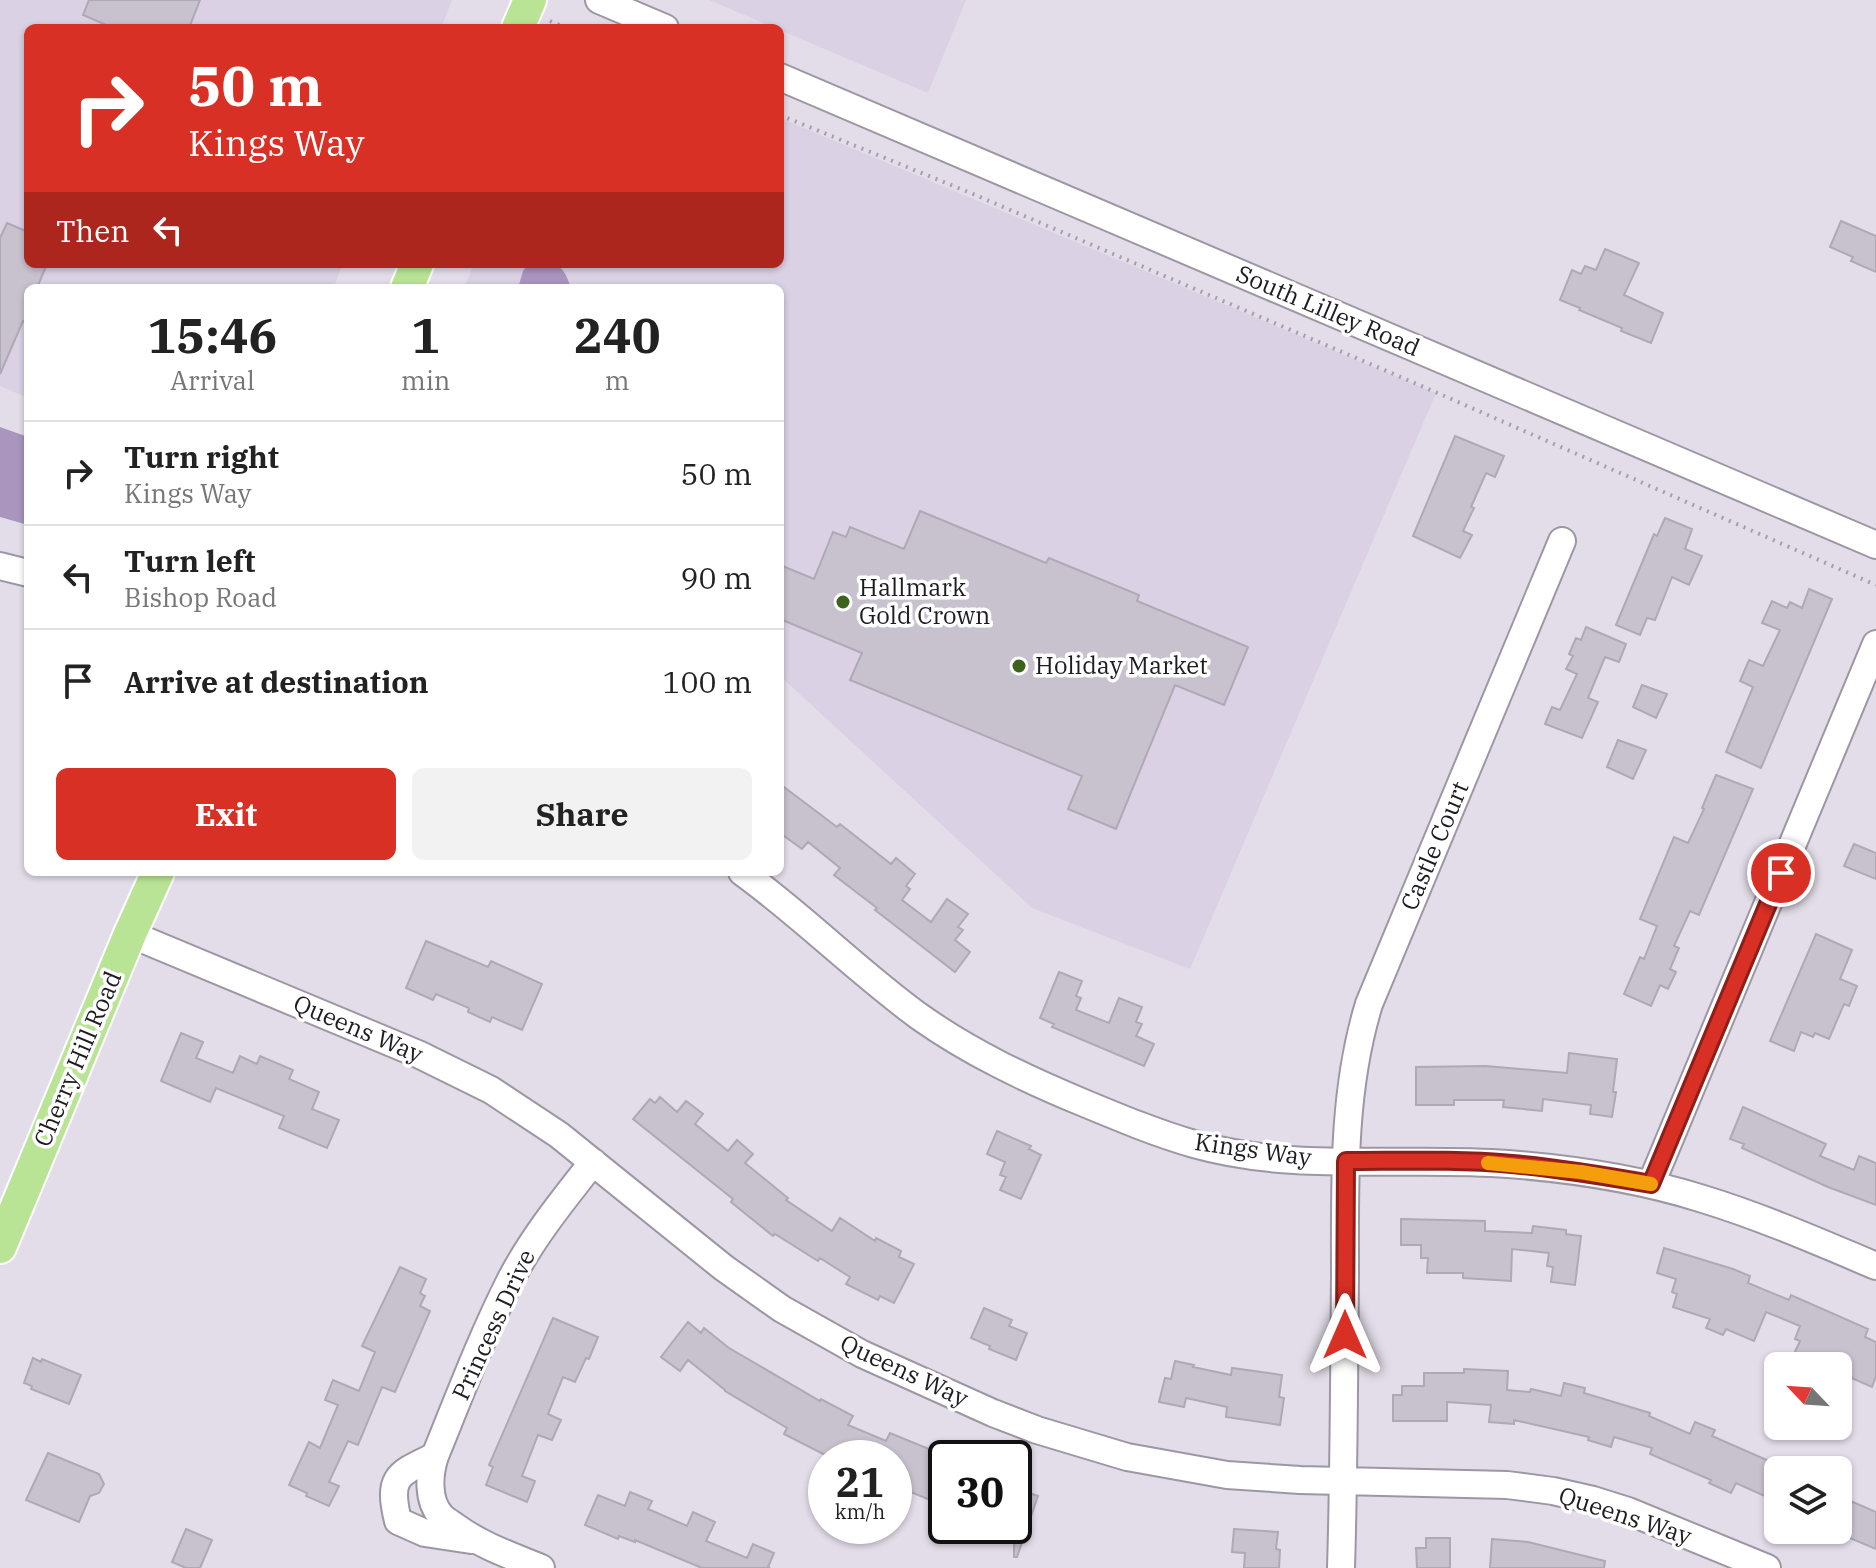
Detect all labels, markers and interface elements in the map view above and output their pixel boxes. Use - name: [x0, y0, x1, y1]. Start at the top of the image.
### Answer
- text: 50 m: [188, 49, 323, 121]
- icon: right: [56, 56, 160, 160]
- text: Kings Way: [188, 119, 365, 166]
- icon: left: [146, 208, 190, 252]
- text: Then: [56, 211, 130, 250]
- street label: South Lilley Road: [1232, 257, 1425, 363]
- text: 15:46: [148, 304, 277, 366]
- text: 1: [411, 304, 440, 366]
- text: 240: [574, 304, 660, 366]
- text: Arrival: [170, 363, 255, 397]
- text: min: [401, 363, 450, 397]
- text: m: [605, 363, 630, 397]
- text: Turn right: [124, 437, 279, 476]
- icon: right: [56, 451, 100, 495]
- text: 50 m: [680, 454, 752, 493]
- text: Kings Way: [124, 476, 251, 510]
- text: Turn left: [124, 541, 256, 580]
- icon: left: [56, 555, 100, 599]
- text: 90 m: [680, 558, 752, 597]
- place label: Hallmark Gold Crown: [859, 571, 990, 631]
- text: Bishop Road: [124, 580, 277, 614]
- marker: Hallmark Gold Crown: [834, 593, 852, 611]
- place label: Holiday Market: [1035, 649, 1208, 681]
- marker: Holiday Market: [1010, 657, 1028, 675]
- icon: arrive: [56, 659, 100, 703]
- text: Arrive at destination: [124, 662, 429, 701]
- text: 100 m: [662, 662, 752, 701]
- button: Exit: [56, 768, 396, 860]
- button: Share: [412, 768, 752, 860]
- street label: Castle Court: [1393, 776, 1476, 915]
- pin: [1747, 839, 1815, 907]
- icon: arrive: [1759, 851, 1803, 895]
- street label: Cherry Hill Road: [26, 966, 128, 1151]
- street label: Queens Way: [289, 986, 428, 1070]
- street label: Kings Way: [1193, 1125, 1314, 1173]
- street label: Princess Drive: [444, 1244, 542, 1405]
- position arrow: [1303, 1293, 1387, 1377]
- street label: Queens Way: [835, 1326, 974, 1414]
- north arrow: [1764, 1352, 1852, 1440]
- map controls: [1764, 1352, 1852, 1544]
- speed limit sign: 30: [928, 1440, 1032, 1544]
- text: 21: [836, 1456, 884, 1508]
- button: layers: [1764, 1456, 1852, 1544]
- street label: Queens Way: [1555, 1479, 1696, 1552]
- text: km/h: [835, 1498, 885, 1525]

